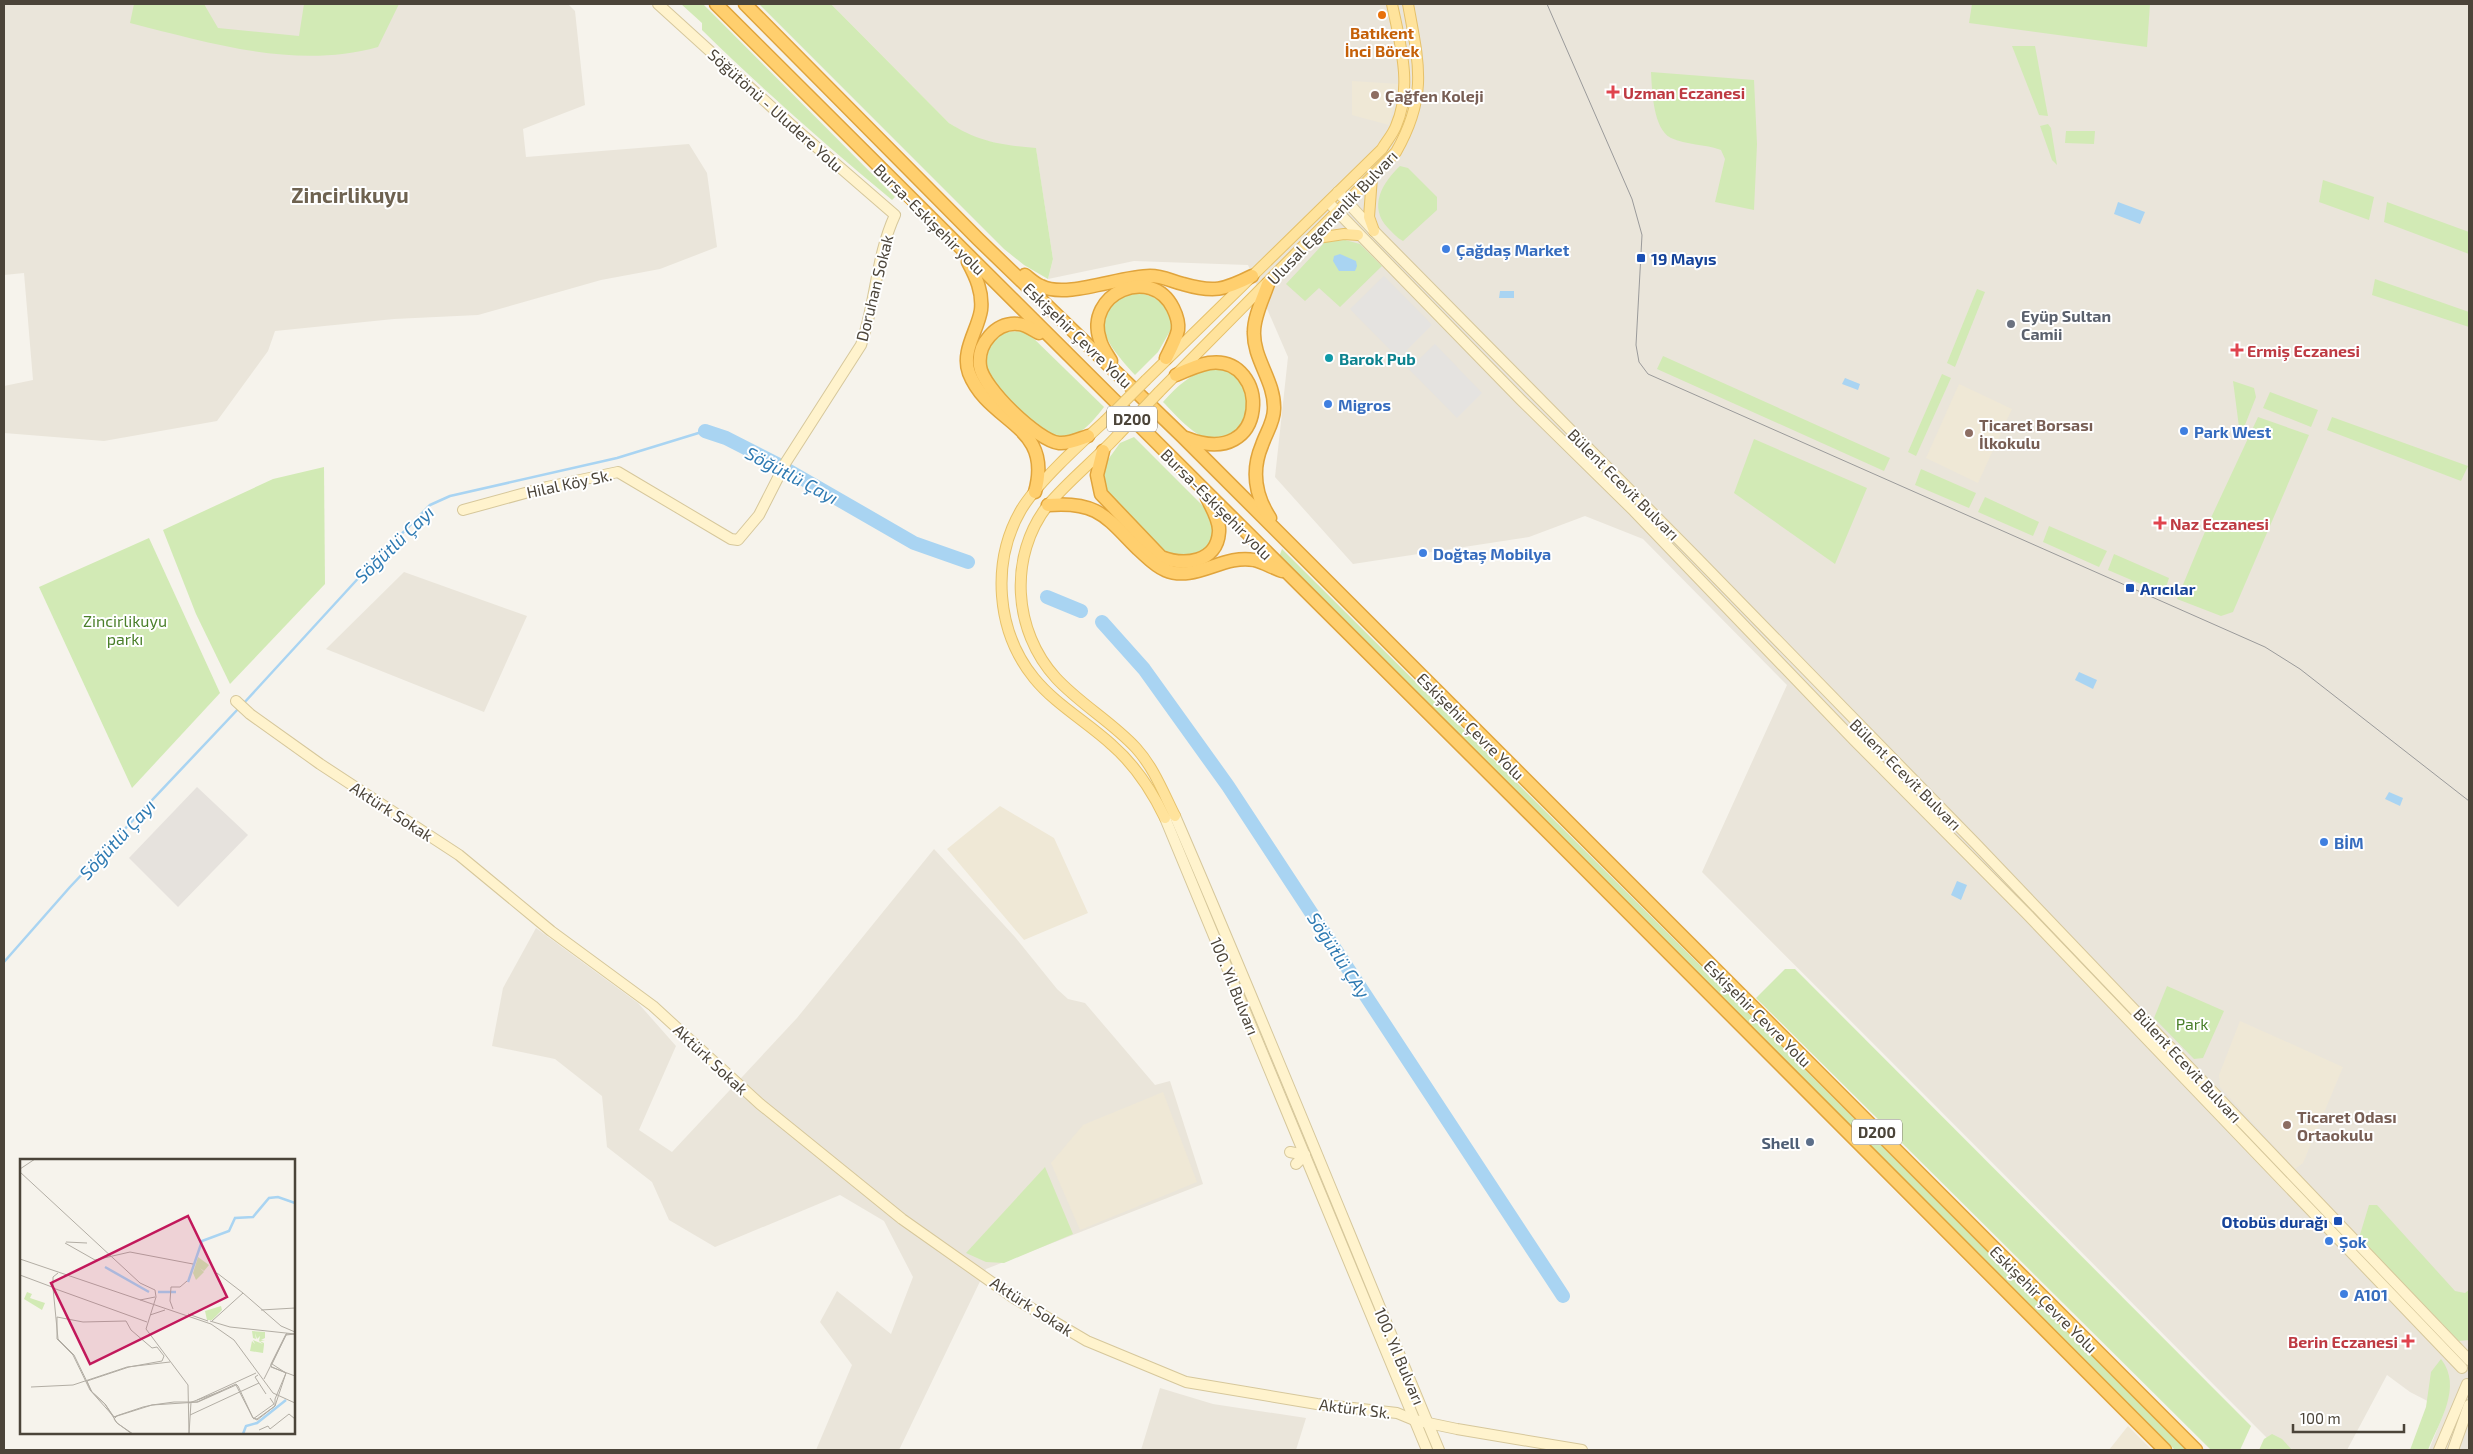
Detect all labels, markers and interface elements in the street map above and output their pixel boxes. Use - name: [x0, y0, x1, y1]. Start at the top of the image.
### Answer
- marker: Batıkent İnci Börek: [1376, 9, 1388, 21]
- place label: Batıkent İnci Börek: [1345, 23, 1419, 60]
- street label: Söğütönü - Uludere Yolu: [705, 44, 847, 176]
- place label: Uzman Eczanesi: [1623, 83, 1745, 102]
- place label: Çağfen Koleji: [1385, 86, 1484, 107]
- marker: Uzman Eczanesi: [1607, 86, 1619, 98]
- marker: Çağfen Koleji: [1369, 89, 1381, 101]
- street label: Ulusal Egemenlik Bulvarı: [1263, 146, 1401, 288]
- street label: Bursa-Eskişehir yolu: [870, 159, 990, 279]
- district label: Zincirlikuyu: [291, 182, 409, 208]
- street label: Doruhan Sokak: [852, 233, 896, 343]
- place label: Çağdaş Market: [1456, 240, 1570, 261]
- marker: Çağdaş Market: [1440, 243, 1452, 255]
- place label: 19 Mayıs: [1651, 249, 1717, 269]
- marker: 19 Mayıs: [1635, 252, 1647, 264]
- street label: Eskişehir Çevre Yolu: [1019, 278, 1136, 393]
- place label: Eyüp Sultan Camii: [2021, 306, 2111, 343]
- marker: Eyüp Sultan Camii: [2005, 318, 2017, 330]
- place label: Ermiş Eczanesi: [2247, 341, 2360, 362]
- marker: Ermiş Eczanesi: [2231, 344, 2243, 356]
- place label: Barok Pub: [1339, 349, 1416, 368]
- marker: Barok Pub: [1323, 352, 1335, 364]
- place label: Migros: [1338, 395, 1391, 414]
- marker: Migros: [1322, 398, 1334, 410]
- road number: D200: [1107, 406, 1157, 432]
- place label: Ticaret Borsası İlkokulu: [1979, 415, 2093, 452]
- place label: Park West: [2194, 422, 2272, 441]
- street label: Bülent Ecevit Bulvarı: [1564, 424, 1684, 544]
- marker: Park West: [2178, 425, 2190, 437]
- marker: Ticaret Borsası İlkokulu: [1963, 427, 1975, 439]
- water label: Söğütlü Çayı: [741, 441, 842, 509]
- street label: Bursa-Eskişehir yolu: [1157, 444, 1277, 564]
- street label: Hilal Köy Sk.: [525, 465, 613, 501]
- water label: Söğütlü Çayı: [350, 501, 439, 588]
- place label: Naz Eczanesi: [2170, 514, 2269, 533]
- marker: Naz Eczanesi: [2154, 517, 2166, 529]
- place label: Doğtaş Mobilya: [1433, 544, 1551, 565]
- marker: Doğtaş Mobilya: [1417, 547, 1429, 559]
- place label: Arıcılar: [2140, 579, 2196, 598]
- marker: Arıcılar: [2124, 582, 2136, 594]
- park label: Zincirlikuyu parkı: [83, 611, 167, 648]
- street label: Eskişehir Çevre Yolu: [1413, 668, 1529, 784]
- street label: Bülent Ecevit Bulvarı: [1846, 714, 1966, 834]
- street label: Aktürk Sokak: [347, 777, 437, 845]
- water label: Söğütlü Çayı: [74, 794, 160, 884]
- place label: BİM: [2334, 833, 2364, 852]
- marker: BİM: [2318, 836, 2330, 848]
- water label: Söğütlü ÇAy: [1302, 908, 1375, 1003]
- street label: 100. Yıl Bulvarı: [1207, 934, 1263, 1038]
- street label: Eskişehir Çevre Yolu: [1700, 955, 1816, 1071]
- street label: Bülent Ecevit Bulvarı: [2130, 1004, 2246, 1126]
- park label: Park: [2176, 1014, 2208, 1033]
- street label: Aktürk Sokak: [670, 1020, 752, 1098]
- place label: Ticaret Odası Ortaokulu: [2297, 1107, 2397, 1144]
- marker: Ticaret Odası Ortaokulu: [2281, 1119, 2293, 1131]
- road number: D200: [1852, 1120, 1902, 1144]
- place label: Shell: [1761, 1133, 1801, 1152]
- marker: Shell: [1804, 1136, 1816, 1148]
- inset map: [20, 1159, 295, 1434]
- place label: Otobüs durağı: [2221, 1212, 2328, 1231]
- marker: Otobüs durağı: [2332, 1215, 2344, 1227]
- place label: Şok: [2339, 1232, 2367, 1253]
- marker: Şok: [2323, 1235, 2335, 1247]
- street label: Eskişehir Çevre Yolu: [1986, 1241, 2102, 1357]
- street label: Aktürk Sokak: [987, 1272, 1077, 1340]
- place label: A101: [2354, 1285, 2388, 1304]
- marker: A101: [2338, 1288, 2350, 1300]
- street label: 100. Yıl Bulvarı: [1371, 1305, 1429, 1407]
- place label: Berin Eczanesi: [2288, 1332, 2398, 1351]
- marker: Berin Eczanesi: [2402, 1335, 2414, 1347]
- street label: Aktürk Sk.: [1318, 1394, 1392, 1422]
- scale bar: [2293, 1402, 2404, 1434]
- text: 100 m: [2300, 1409, 2341, 1427]

